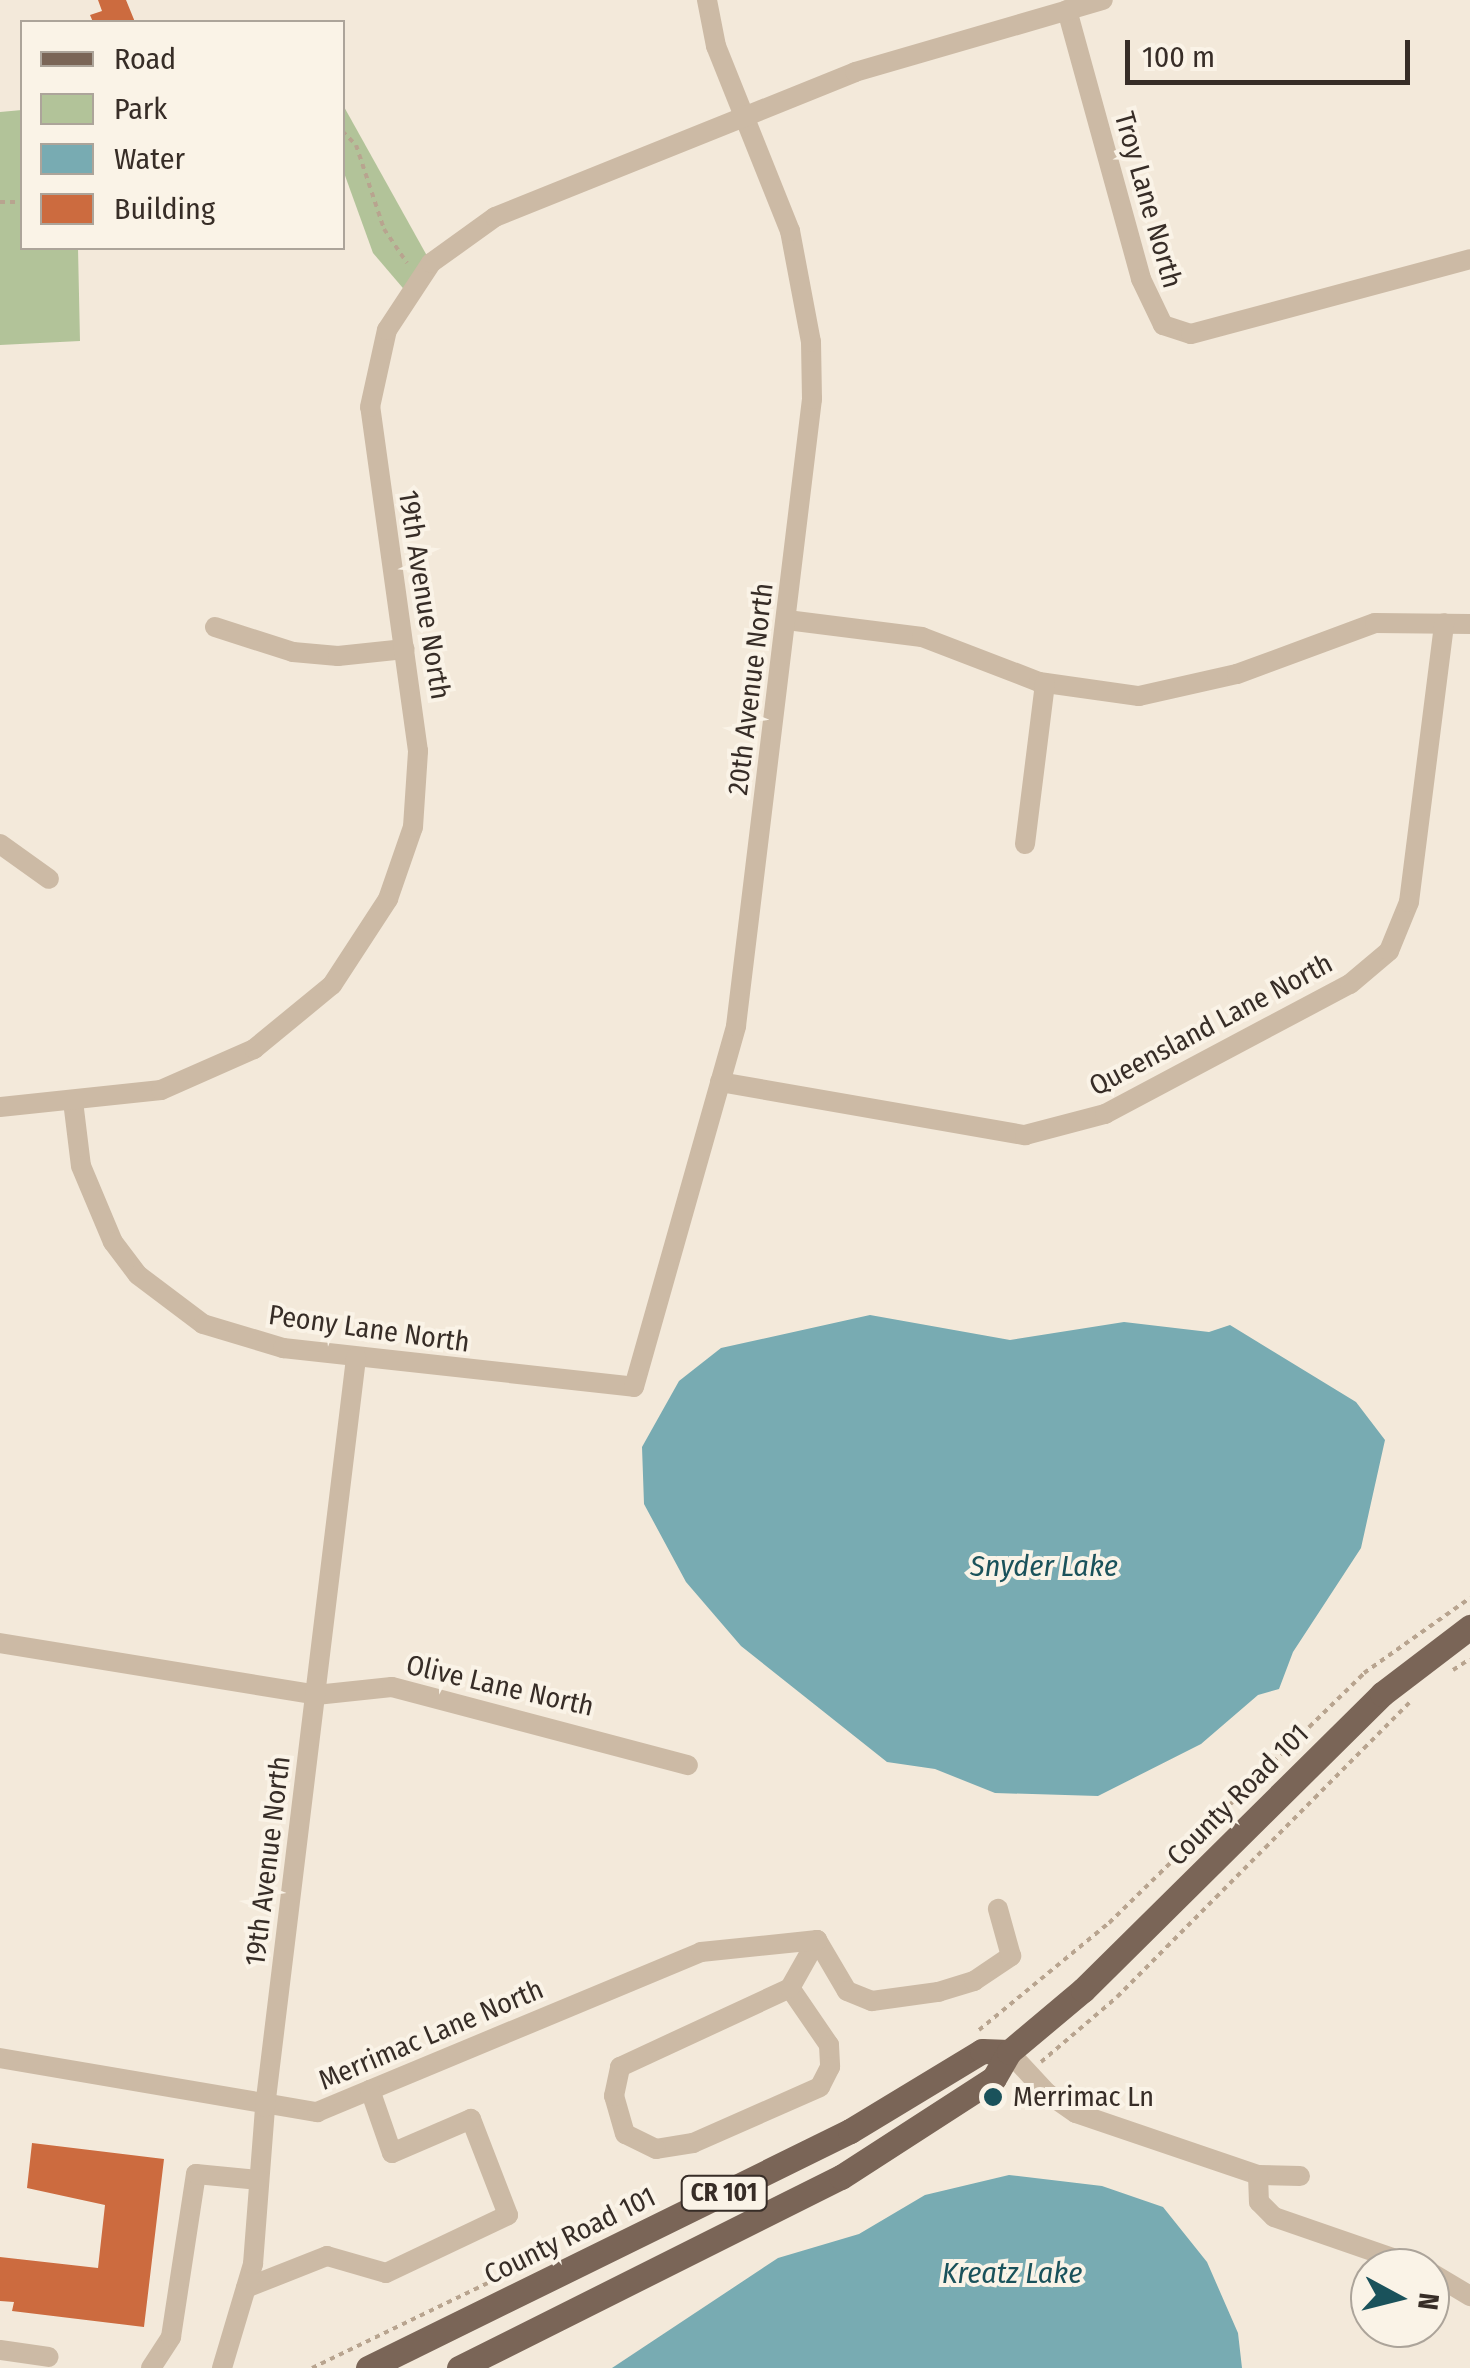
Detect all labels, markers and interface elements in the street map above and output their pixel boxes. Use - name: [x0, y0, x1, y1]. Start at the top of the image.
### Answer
- legend: [20, 20, 345, 250]
- scale bar: [1130, 20, 1415, 82]
- text: 100 m: [1142, 39, 1215, 75]
- text: Road: [114, 41, 176, 77]
- text: Park: [114, 91, 167, 127]
- street label: Troy Lane North: [1107, 108, 1189, 292]
- text: Water: [114, 141, 185, 177]
- text: Building: [114, 191, 215, 227]
- street label: 19th Avenue North: [391, 488, 457, 702]
- street label: 20th Avenue North: [721, 581, 781, 797]
- street label: Queensland Lane North: [1084, 947, 1338, 1103]
- street label: Peony Lane North: [266, 1298, 472, 1360]
- water label: Snyder Lake: [970, 1548, 1118, 1584]
- street label: Olive Lane North: [403, 1648, 597, 1724]
- street label: County Road 101: [1160, 1717, 1316, 1873]
- street label: 19th Avenue North: [238, 1754, 298, 1968]
- street label: Merrimac Lane North: [314, 1973, 548, 2097]
- place label: Merrimac Ln: [1013, 2080, 1154, 2114]
- marker: Merrimac Ln: [982, 2086, 1004, 2108]
- road number: CR 101: [679, 2173, 769, 2213]
- street label: County Road 101: [479, 2180, 661, 2292]
- north arrow: [1350, 2248, 1450, 2348]
- water label: Kreatz Lake: [942, 2255, 1082, 2291]
- text: N: [1411, 2291, 1446, 2312]

